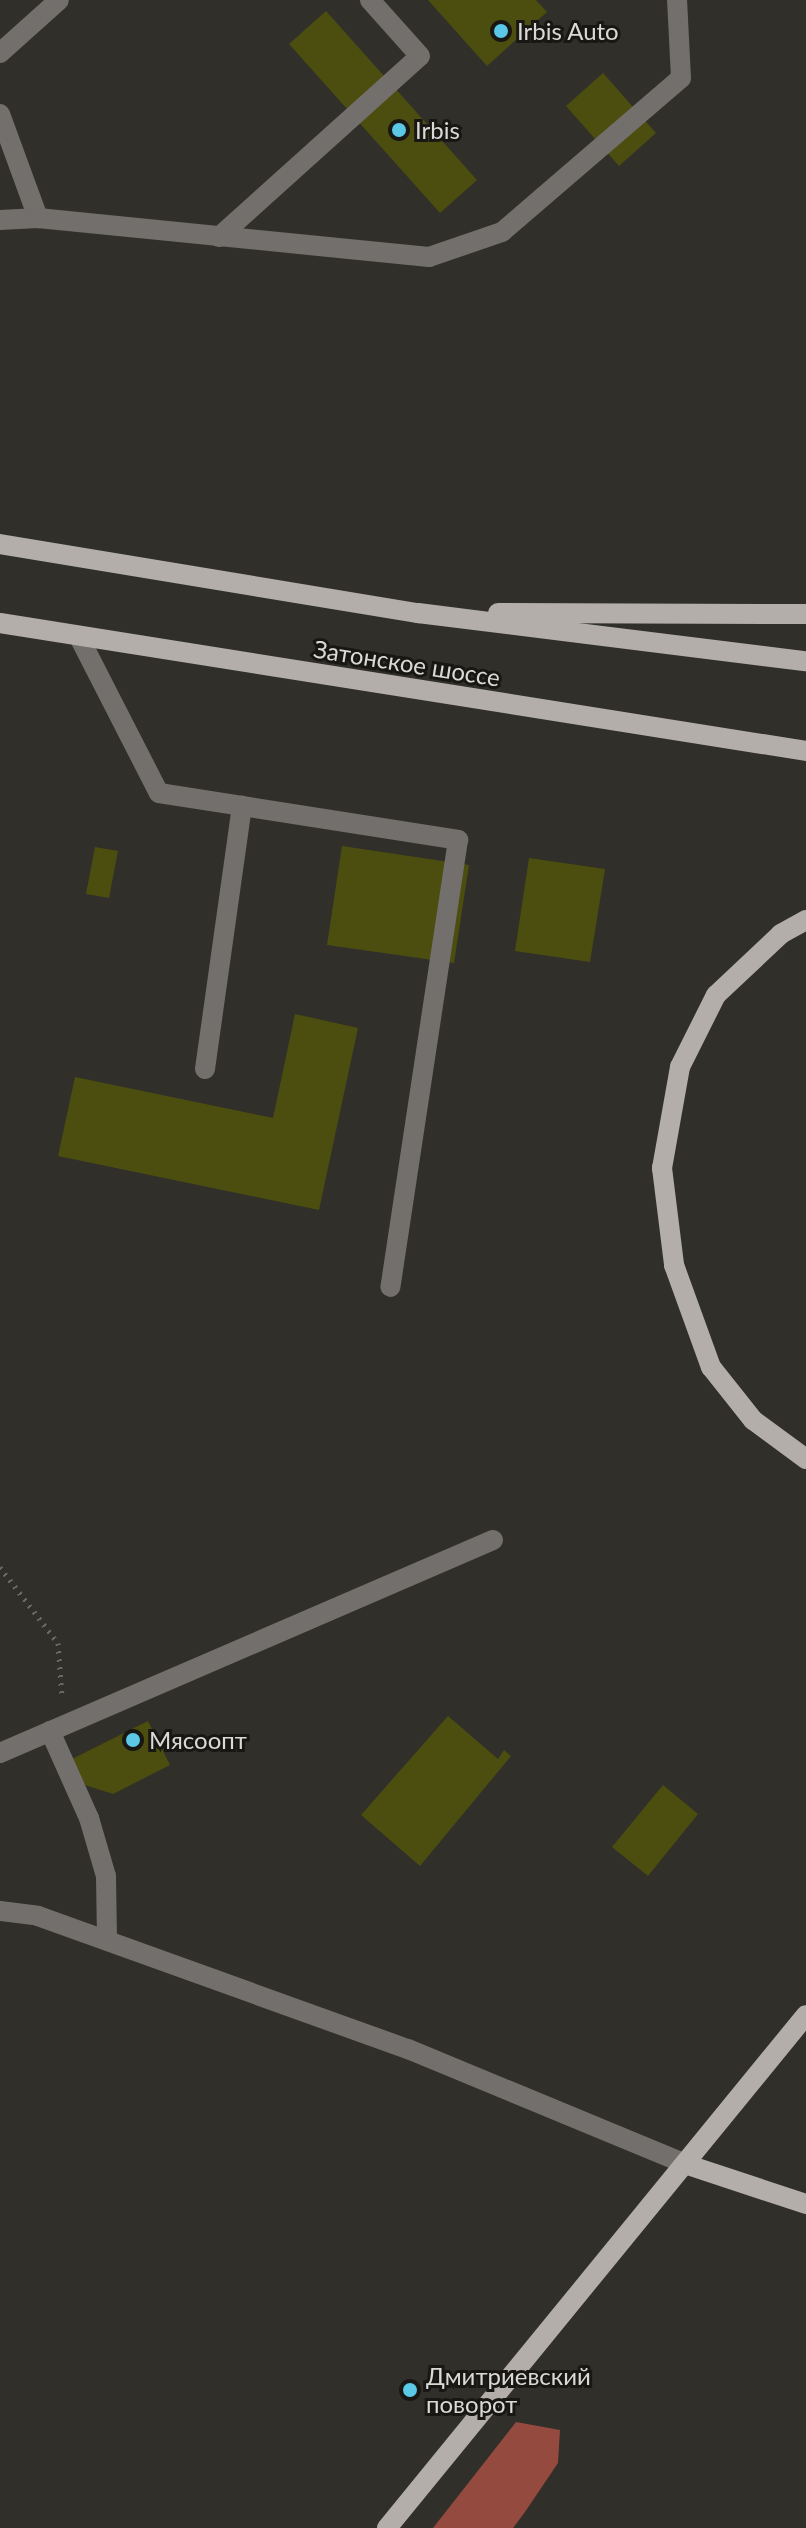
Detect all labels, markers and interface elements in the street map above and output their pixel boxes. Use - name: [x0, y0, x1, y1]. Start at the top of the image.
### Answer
- place label: Irbis Auto: [517, 17, 619, 45]
- marker: Irbis Auto: [492, 22, 510, 40]
- place label: Irbis: [415, 116, 460, 144]
- marker: Irbis: [390, 121, 408, 139]
- street label: Затонское шоссе: [312, 634, 502, 692]
- place label: Мясоопт: [149, 1726, 247, 1754]
- marker: Мясоопт: [124, 1731, 142, 1749]
- place label: Дмитриевский поворот: [426, 2362, 591, 2418]
- marker: Дмитриевский поворот: [401, 2381, 419, 2399]

